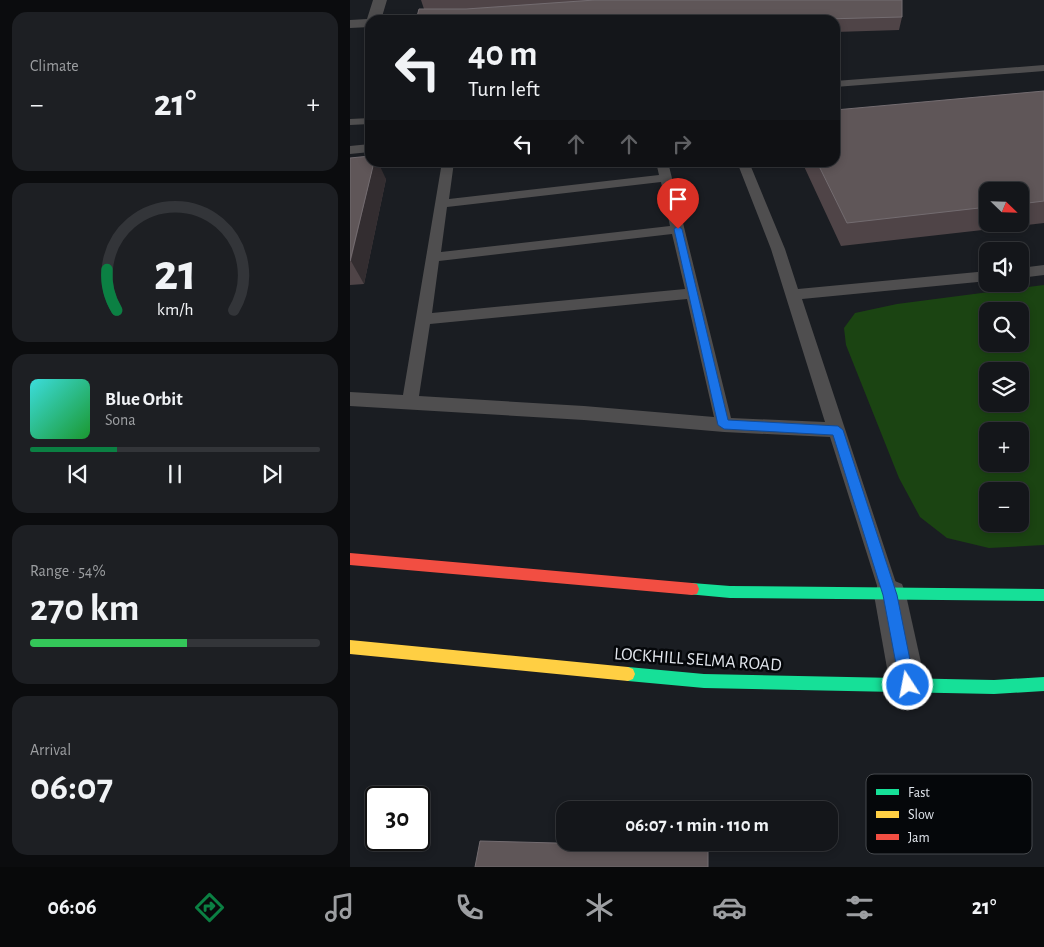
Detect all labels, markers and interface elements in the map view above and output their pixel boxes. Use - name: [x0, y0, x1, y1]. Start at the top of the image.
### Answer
- icon: left: [385, 35, 450, 100]
- text: 40 m: [468, 37, 537, 72]
- text: Climate: [30, 58, 79, 74]
- text: Turn left: [468, 78, 540, 100]
- text: 21°: [154, 85, 196, 123]
- text: −: [30, 91, 43, 119]
- text: +: [307, 91, 320, 119]
- icon: left: [509, 130, 537, 158]
- icon: ahead: [562, 130, 590, 158]
- icon: ahead: [615, 130, 643, 158]
- icon: right: [668, 130, 696, 158]
- pin: [657, 178, 699, 229]
- north arrow: [979, 182, 1029, 232]
- map controls: [979, 182, 1029, 532]
- icon: arrive: [664, 185, 692, 213]
- button: sound: [979, 242, 1029, 292]
- text: 21: [153, 247, 197, 299]
- text: km/h: [157, 301, 193, 319]
- button: search: [979, 302, 1029, 352]
- button: layers: [979, 362, 1029, 412]
- text: Blue Orbit: [105, 390, 183, 409]
- text: Sona: [105, 412, 136, 428]
- button: +: [979, 422, 1029, 472]
- icon: previous: [64, 460, 92, 488]
- icon: pause: [161, 460, 189, 488]
- icon: next: [258, 460, 286, 488]
- button: −: [979, 482, 1029, 532]
- text: Range · 54%: [30, 563, 106, 579]
- text: 270 km: [30, 590, 139, 628]
- street label: LOCKHILL SELMA ROAD: [614, 645, 782, 675]
- position arrow: [881, 658, 933, 710]
- text: Arrival: [30, 742, 71, 758]
- text: 06:07: [30, 769, 113, 807]
- legend: [866, 774, 1032, 854]
- speed limit sign: 30: [365, 786, 430, 851]
- text: Fast: [908, 786, 930, 800]
- text: Slow: [908, 808, 935, 822]
- text: 06:07 · 1 min · 110 m: [625, 816, 769, 835]
- text: Jam: [908, 831, 930, 845]
- icon: directions: [192, 890, 227, 925]
- icon: music: [322, 890, 357, 925]
- icon: phone: [452, 890, 487, 925]
- icon: climate: [582, 890, 617, 925]
- icon: car: [712, 890, 747, 925]
- icon: filters: [842, 890, 877, 925]
- text: 06:06: [48, 896, 97, 918]
- text: 21°: [972, 896, 996, 918]

